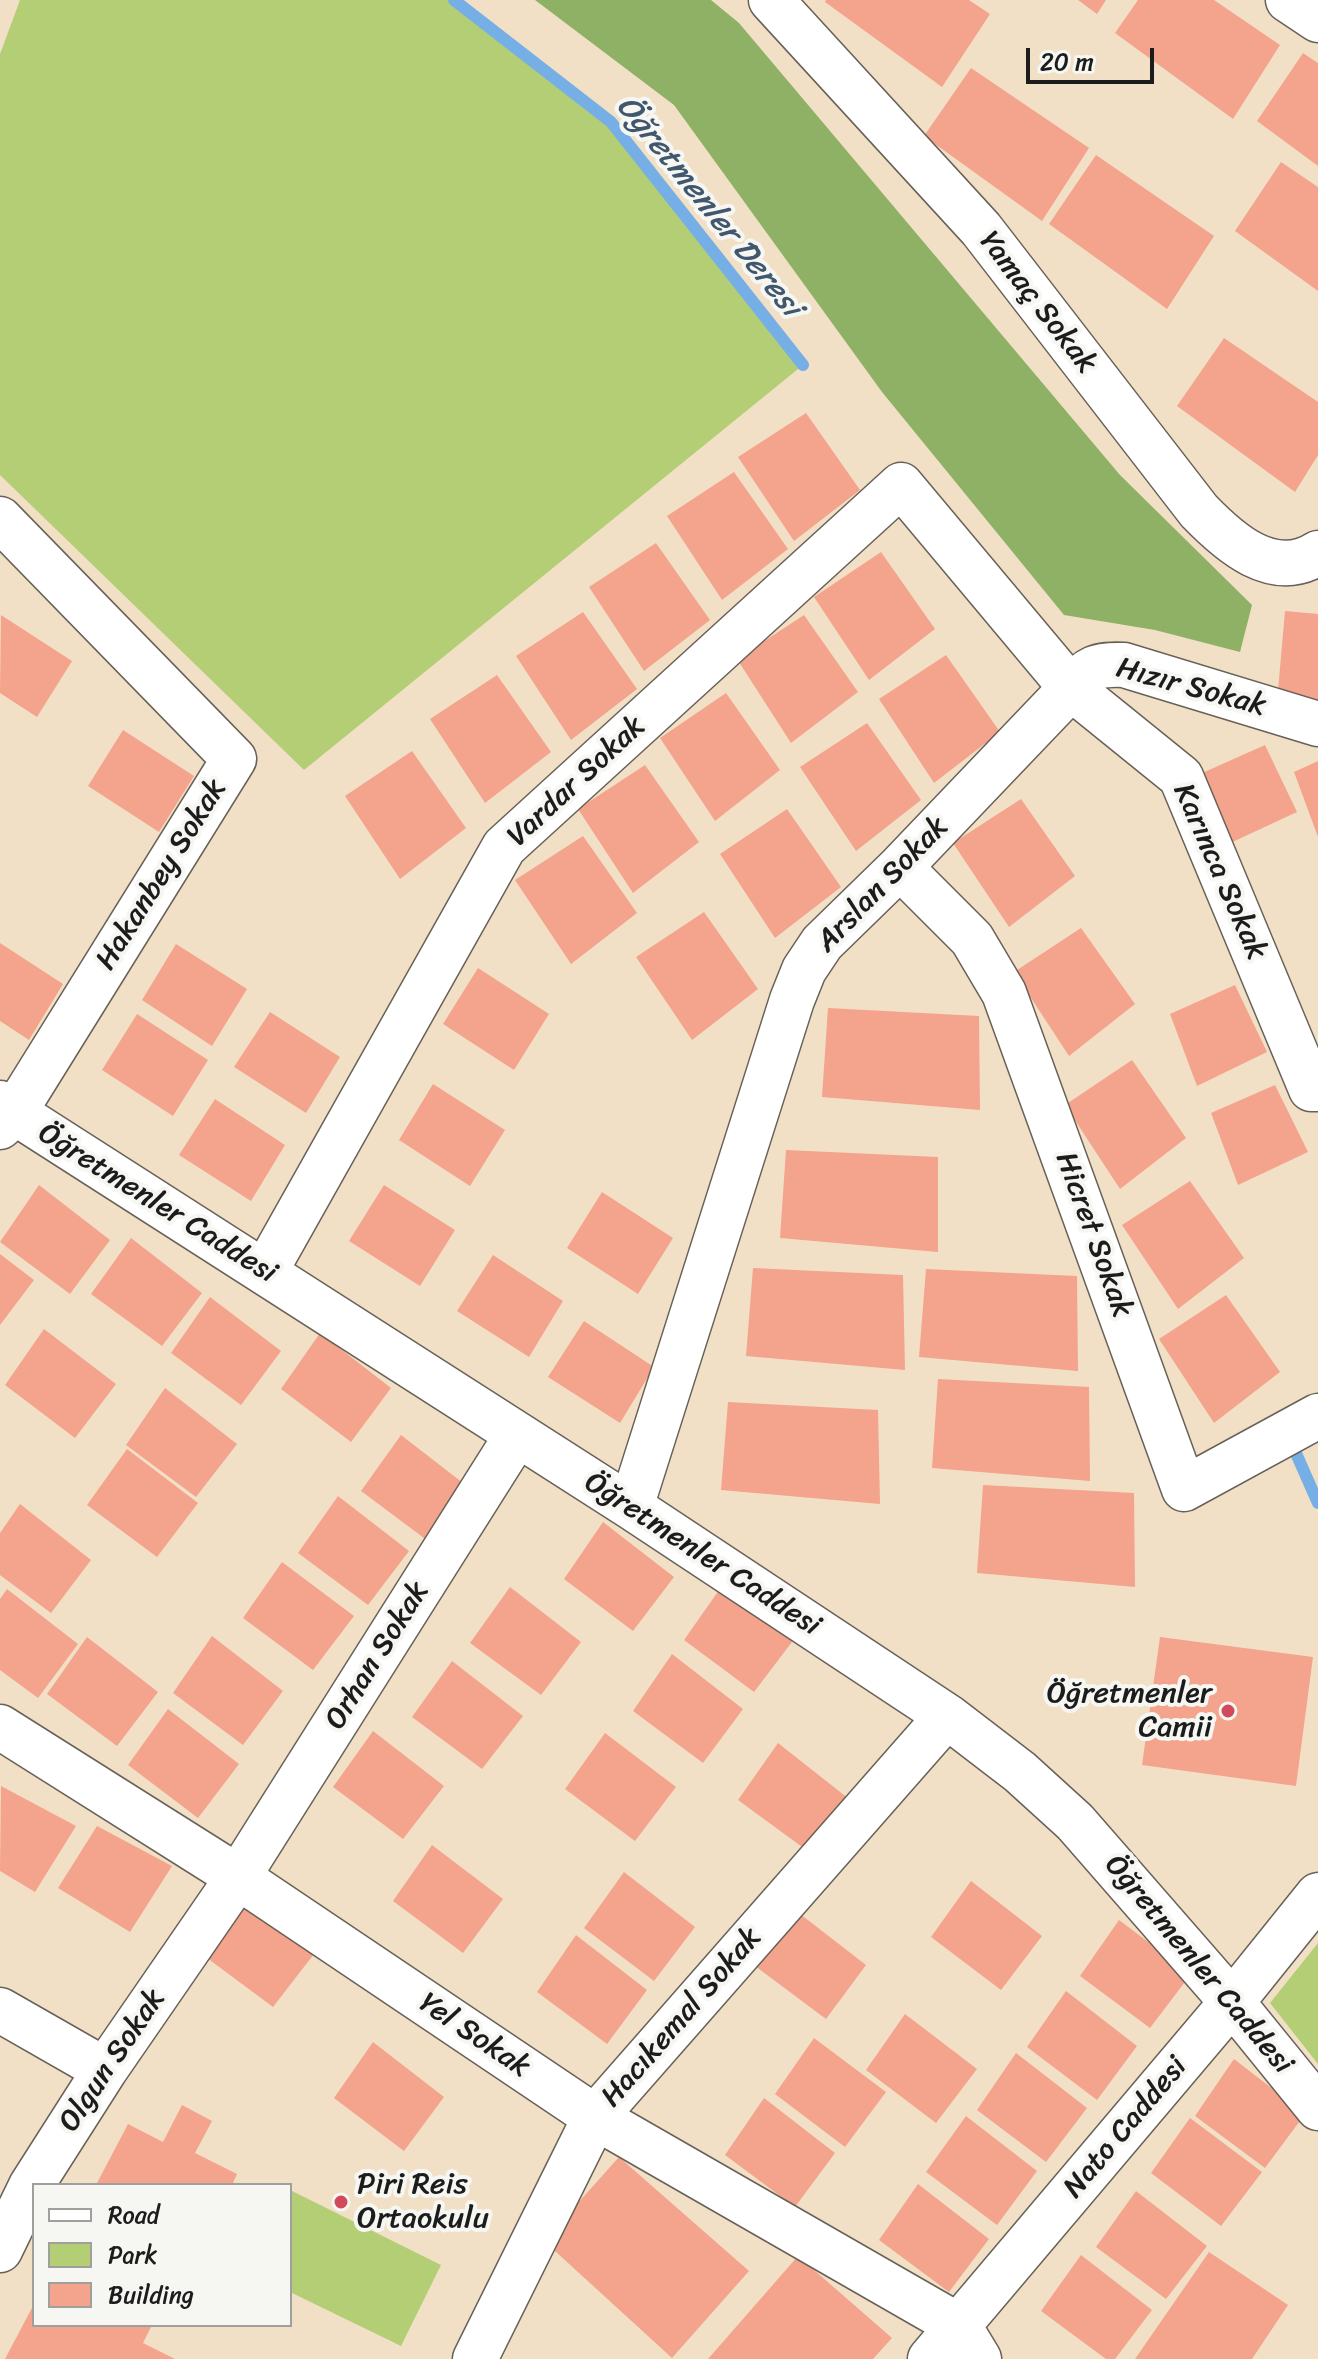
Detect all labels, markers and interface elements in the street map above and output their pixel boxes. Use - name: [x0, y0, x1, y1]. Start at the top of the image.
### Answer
- scale bar: [1030, 32, 1158, 82]
- text: 20 m: [1040, 41, 1094, 83]
- water label: Öğretmenler Deresi: [607, 89, 809, 325]
- street label: Yamaç Sokak: [970, 225, 1104, 381]
- street label: Hızır Sokak: [1112, 651, 1270, 725]
- street label: Vardar Sokak: [501, 709, 653, 855]
- street label: Hakanbey Sokak: [89, 773, 235, 977]
- street label: Karınca Sokak: [1164, 778, 1274, 966]
- street label: Arslan Sokak: [809, 810, 957, 960]
- street label: Öğretmenler Caddesi: [31, 1116, 283, 1292]
- street label: Hicret Sokak: [1046, 1148, 1140, 1322]
- street label: Öğretmenler Caddesi: [577, 1465, 827, 1645]
- street label: Orhan Sokak: [318, 1575, 438, 1737]
- place label: Öğretmenler Camii: [1047, 1676, 1212, 1746]
- marker: Öğretmenler Camii: [1219, 1702, 1237, 1720]
- street label: Öğretmenler Caddesi: [1096, 1848, 1300, 2082]
- street label: Hacıkemal Sokak: [594, 1921, 770, 2115]
- street label: Olgun Sokak: [52, 1983, 174, 2139]
- street label: Yel Sokak: [412, 1986, 536, 2086]
- street label: Nato Caddesi: [1056, 2050, 1196, 2206]
- place label: Piri Reis Ortaokulu: [357, 2167, 489, 2238]
- legend: [32, 2183, 292, 2327]
- marker: Piri Reis Ortaokulu: [332, 2193, 350, 2211]
- text: Road: [108, 2194, 159, 2236]
- text: Park: [108, 2234, 157, 2276]
- text: Building: [108, 2274, 194, 2316]

